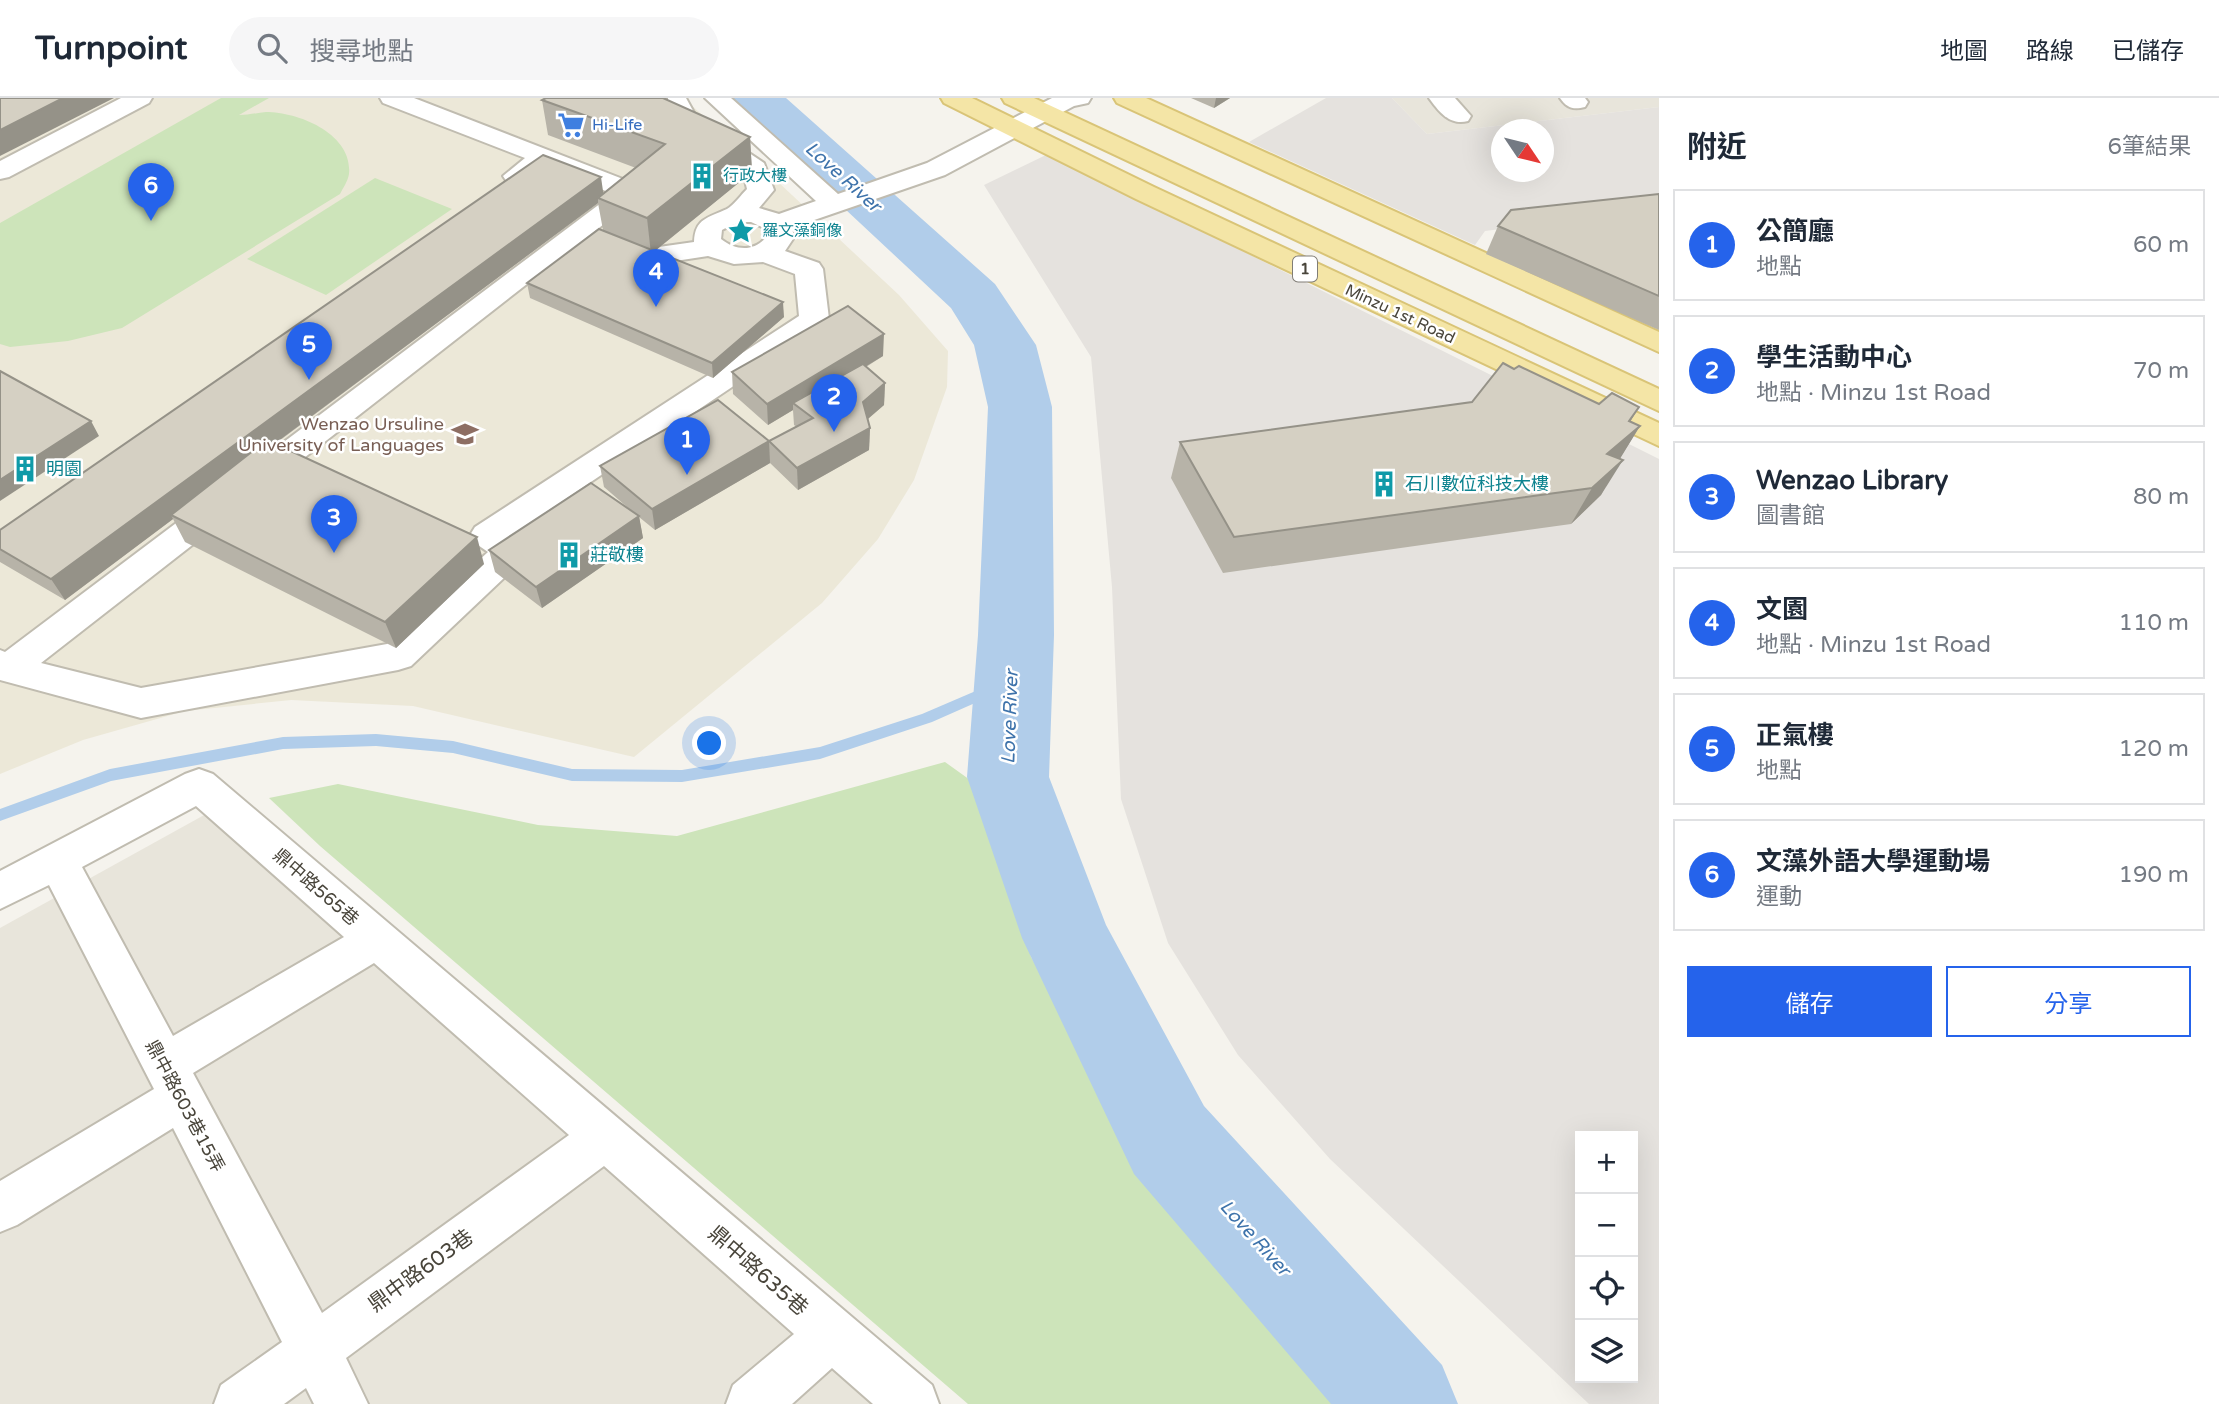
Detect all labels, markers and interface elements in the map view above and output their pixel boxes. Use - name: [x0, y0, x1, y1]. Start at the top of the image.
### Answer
- search box: [229, 17, 719, 80]
- text: Turnpoint: [35, 29, 187, 68]
- icon: search: [253, 29, 291, 67]
- text: 搜尋地點: [309, 36, 413, 67]
- text: 地圖: [1940, 37, 1988, 66]
- text: 路線: [2026, 37, 2074, 66]
- text: 已儲存: [2112, 37, 2184, 66]
- supermarket icon: Hi-Life: [556, 110, 586, 140]
- place label: Hi-Life: [592, 115, 642, 135]
- north arrow: [1491, 119, 1554, 182]
- text: 附近: [1687, 129, 1747, 166]
- text: 6筆結果: [2108, 133, 2191, 161]
- water label: Love River: [801, 137, 887, 219]
- building icon: 行政大樓: [687, 161, 717, 191]
- pin: 6: [128, 163, 174, 221]
- place label: 行政大樓: [723, 166, 787, 186]
- place icon: 羅文藻銅像: [726, 216, 756, 246]
- text: 公簡廳: [1756, 216, 1834, 247]
- place label: 羅文藻銅像: [762, 221, 842, 241]
- text: 1: [1705, 231, 1719, 259]
- text: 60 m: [2133, 231, 2189, 259]
- pin: 4: [633, 249, 679, 307]
- text: 地點: [1756, 253, 1802, 281]
- road number: 1: [1293, 256, 1317, 281]
- street label: Minzu 1st Road: [1342, 280, 1458, 348]
- pin: 5: [286, 322, 332, 380]
- text: 學生活動中心: [1756, 342, 1912, 373]
- text: 2: [1705, 357, 1719, 385]
- text: 70 m: [2133, 357, 2189, 385]
- pin: 2: [811, 374, 857, 432]
- text: 地點 · Minzu 1st Road: [1756, 379, 1991, 407]
- place label: Wenzao Ursuline University of Languages: [238, 413, 444, 456]
- pin: 1: [664, 417, 710, 475]
- school or university icon: Wenzao Ursuline University of Languages: [450, 419, 480, 449]
- building icon: 明園: [10, 454, 40, 484]
- place label: 明園: [46, 458, 82, 480]
- text: Wenzao Library: [1756, 465, 1948, 496]
- building icon: 石川數位科技大樓: [1369, 469, 1399, 499]
- place label: 石川數位科技大樓: [1405, 473, 1549, 495]
- text: 3: [1705, 483, 1719, 511]
- text: 80 m: [2133, 483, 2189, 511]
- pin: 3: [311, 495, 357, 553]
- text: 圖書館: [1756, 502, 1825, 530]
- building icon: 莊敬樓: [554, 540, 584, 570]
- place label: 莊敬樓: [590, 544, 644, 566]
- text: 文園: [1756, 594, 1808, 625]
- text: 4: [1705, 609, 1719, 637]
- text: 110 m: [2119, 609, 2189, 637]
- text: 地點 · Minzu 1st Road: [1756, 631, 1991, 659]
- water label: Love River: [997, 667, 1023, 764]
- text: 正氣樓: [1756, 720, 1834, 751]
- your location: [692, 726, 726, 760]
- text: 5: [1705, 735, 1719, 763]
- text: 120 m: [2119, 735, 2189, 763]
- text: 地點: [1756, 757, 1802, 785]
- street label: 鼎中路565巷: [269, 844, 363, 930]
- text: 文藻外語大學運動場: [1756, 846, 1990, 877]
- text: 6: [1705, 861, 1719, 889]
- text: 190 m: [2119, 861, 2189, 889]
- text: 運動: [1756, 883, 1802, 911]
- button: 儲存: [1687, 966, 1932, 1037]
- button: 分享: [1946, 966, 2191, 1037]
- street label: 鼎中路603巷15弄: [141, 1036, 229, 1176]
- map controls: [1575, 1131, 1638, 1383]
- button: +: [1575, 1131, 1638, 1194]
- button: −: [1575, 1194, 1638, 1257]
- water label: Love River: [1215, 1196, 1297, 1282]
- street label: 鼎中路635巷: [703, 1221, 813, 1321]
- street label: 鼎中路603巷: [364, 1225, 478, 1317]
- button: locate: [1575, 1257, 1638, 1320]
- button: layers: [1575, 1320, 1638, 1383]

